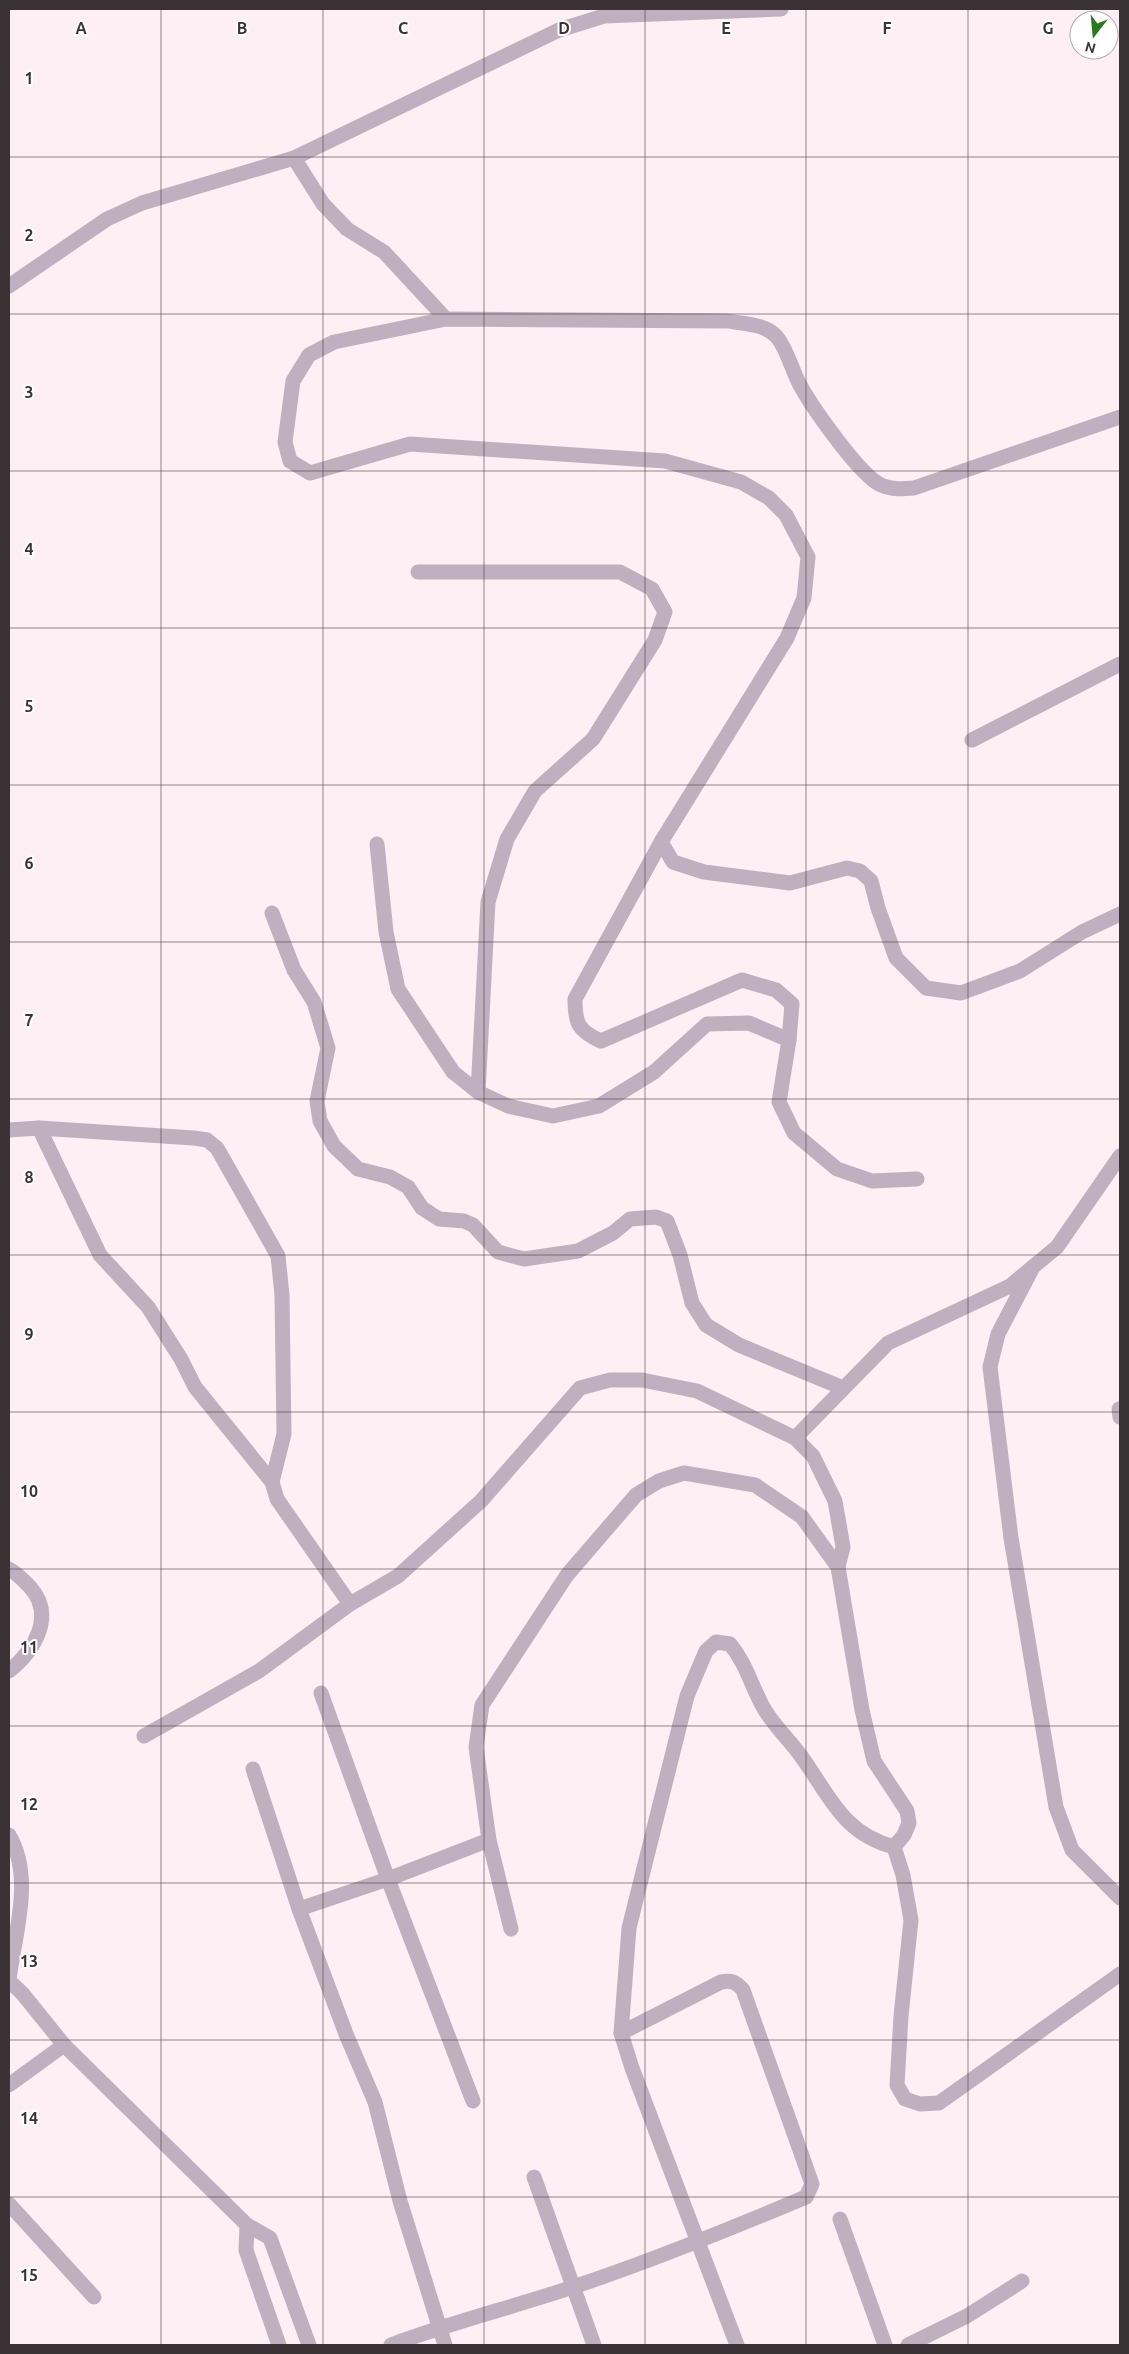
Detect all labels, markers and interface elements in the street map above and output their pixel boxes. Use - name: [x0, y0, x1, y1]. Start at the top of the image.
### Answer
- north arrow: [1069, 10, 1119, 60]
- text: A: [75, 19, 87, 37]
- text: B: [237, 19, 247, 37]
- text: C: [398, 19, 408, 37]
- text: D: [558, 19, 570, 37]
- text: E: [721, 19, 731, 37]
- text: F: [883, 19, 892, 37]
- text: G: [1042, 19, 1054, 37]
- text: N: [1083, 38, 1098, 57]
- text: 1: [24, 69, 34, 87]
- text: 2: [24, 226, 34, 244]
- text: 3: [24, 383, 34, 401]
- text: 4: [24, 540, 34, 558]
- text: 5: [24, 697, 34, 715]
- text: 6: [24, 854, 34, 872]
- text: 7: [24, 1011, 34, 1029]
- text: 8: [24, 1168, 34, 1186]
- text: 9: [24, 1325, 34, 1343]
- text: 10: [20, 1482, 38, 1500]
- text: 11: [20, 1638, 38, 1656]
- text: 12: [20, 1795, 38, 1813]
- text: 13: [20, 1952, 38, 1970]
- text: 14: [20, 2109, 38, 2127]
- text: 15: [20, 2266, 38, 2284]

